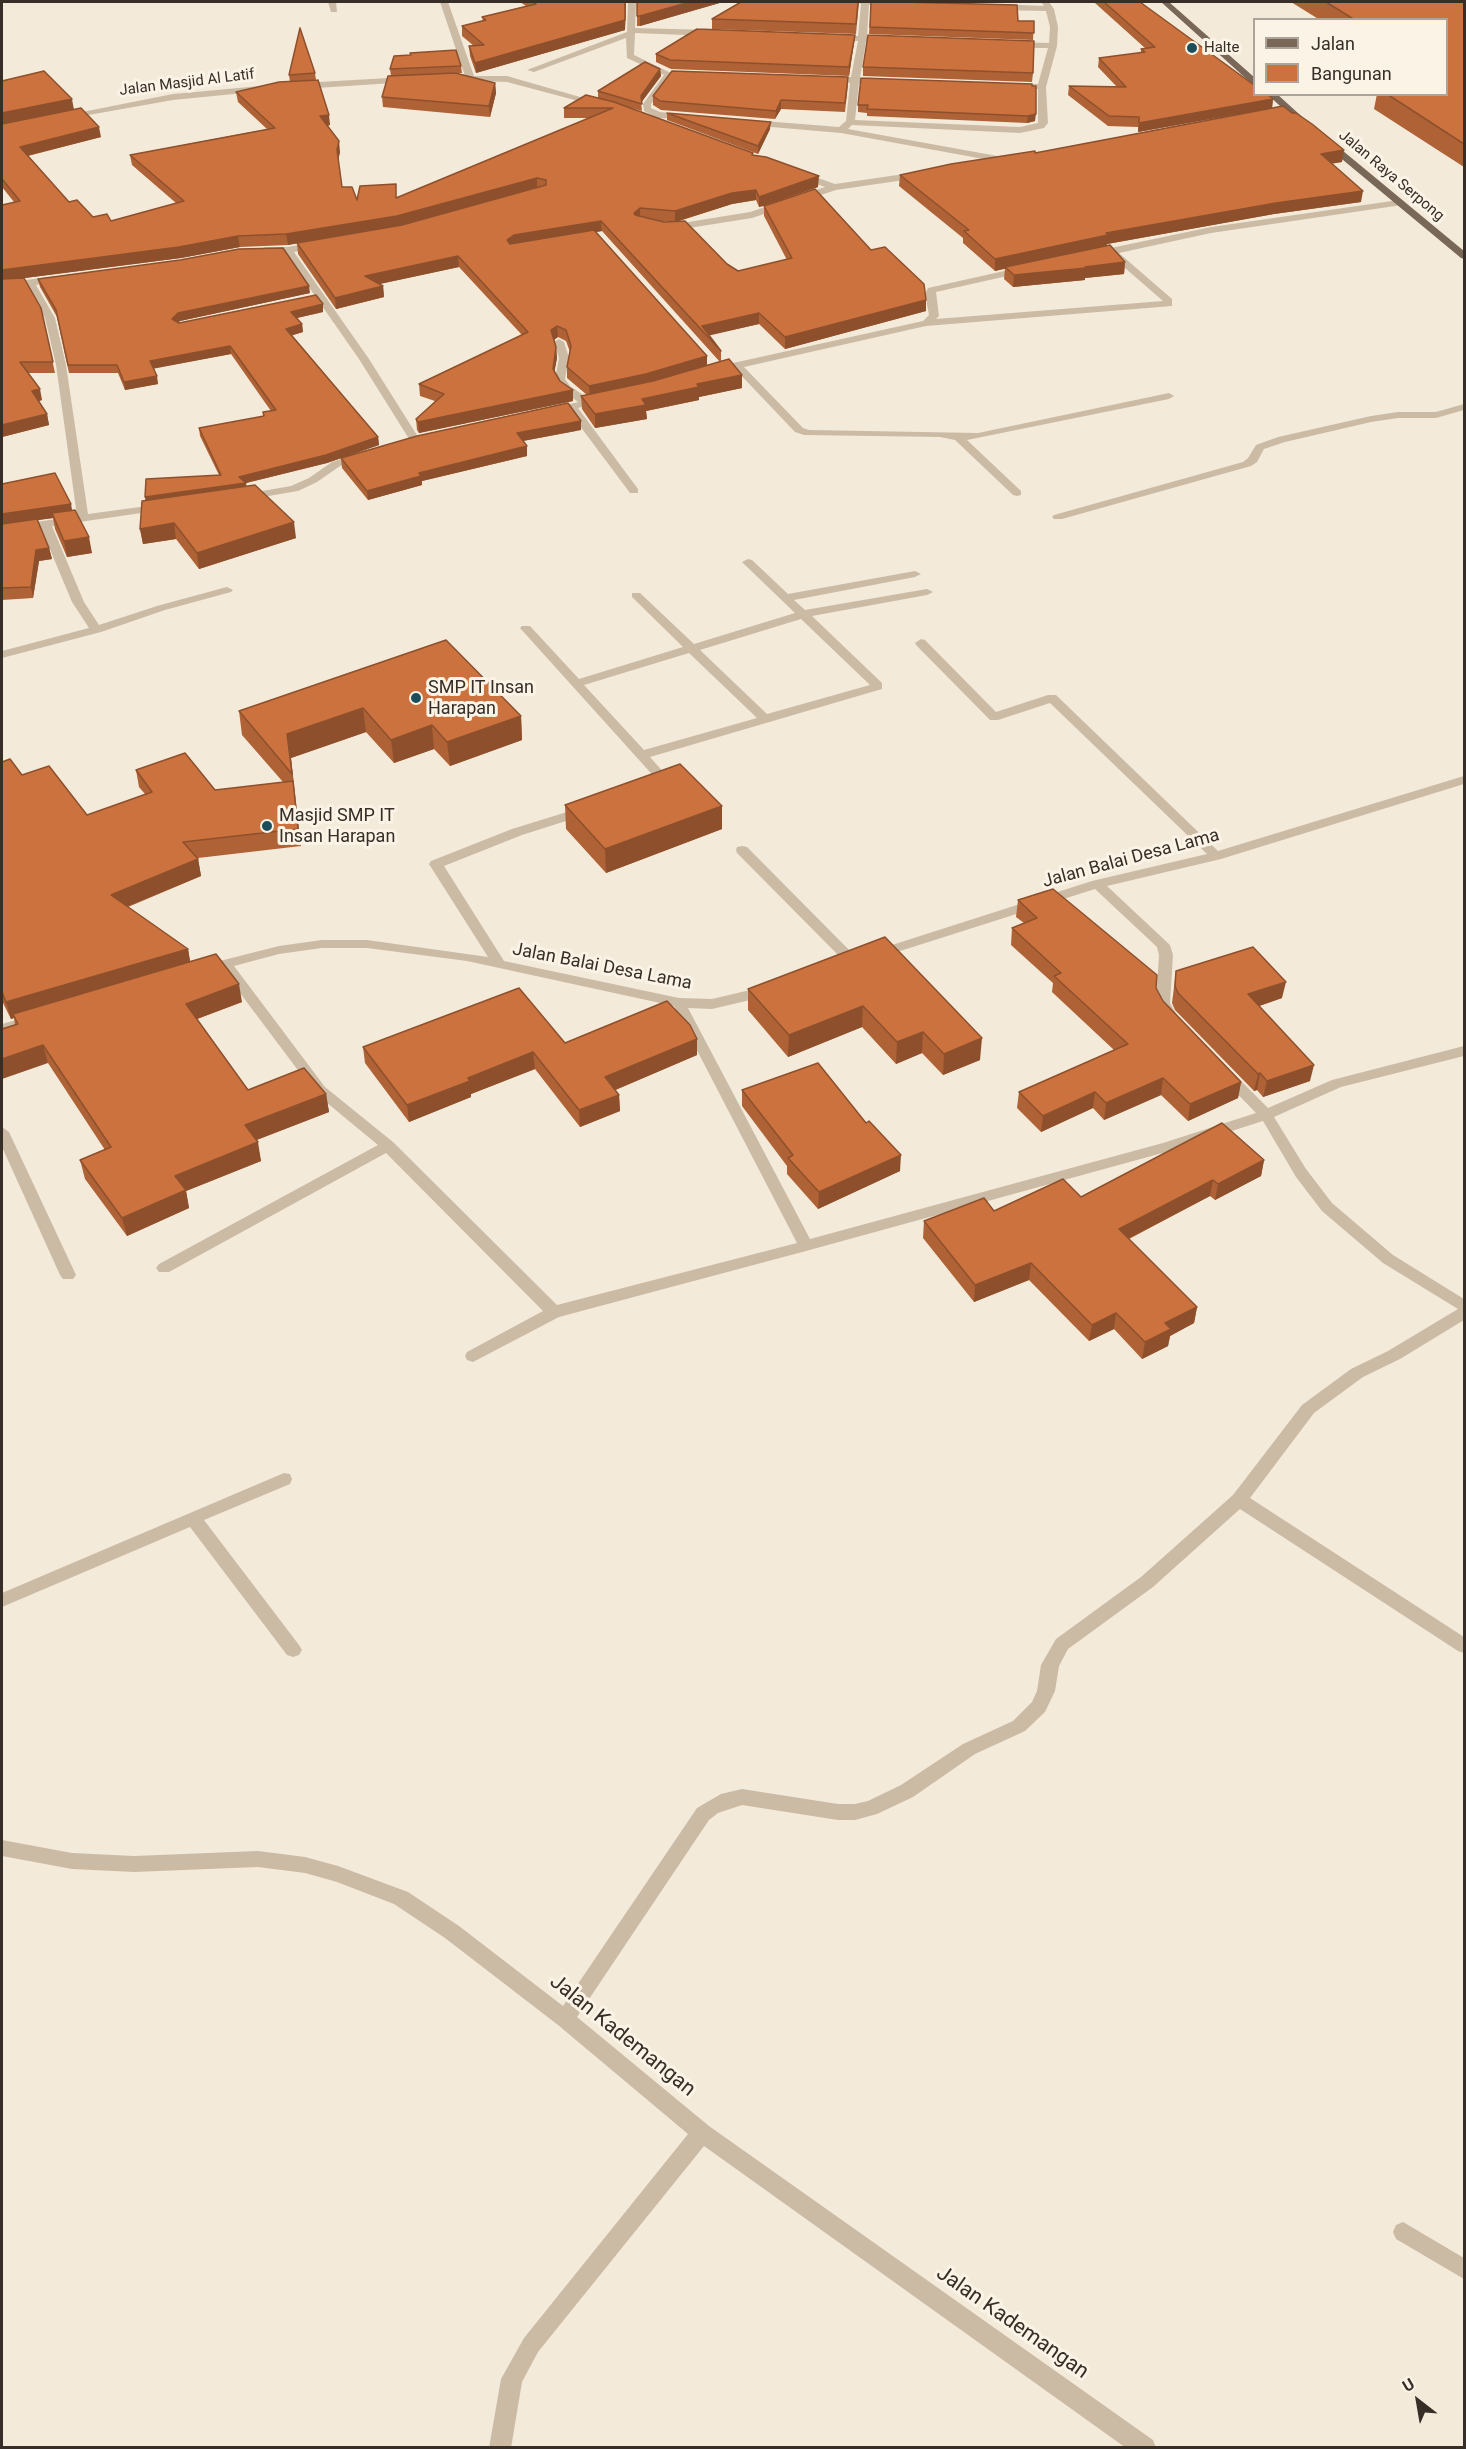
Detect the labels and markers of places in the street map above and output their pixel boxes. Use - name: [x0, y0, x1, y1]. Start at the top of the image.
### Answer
- place label: Halte: [1204, 39, 1239, 57]
- marker: Halte: [1185, 41, 1199, 55]
- place label: SMP IT Insan Harapan: [428, 677, 534, 720]
- marker: SMP IT Insan Harapan: [409, 691, 423, 705]
- place label: Masjid SMP IT Insan Harapan: [279, 805, 395, 848]
- marker: Masjid SMP IT Insan Harapan: [260, 819, 274, 833]

